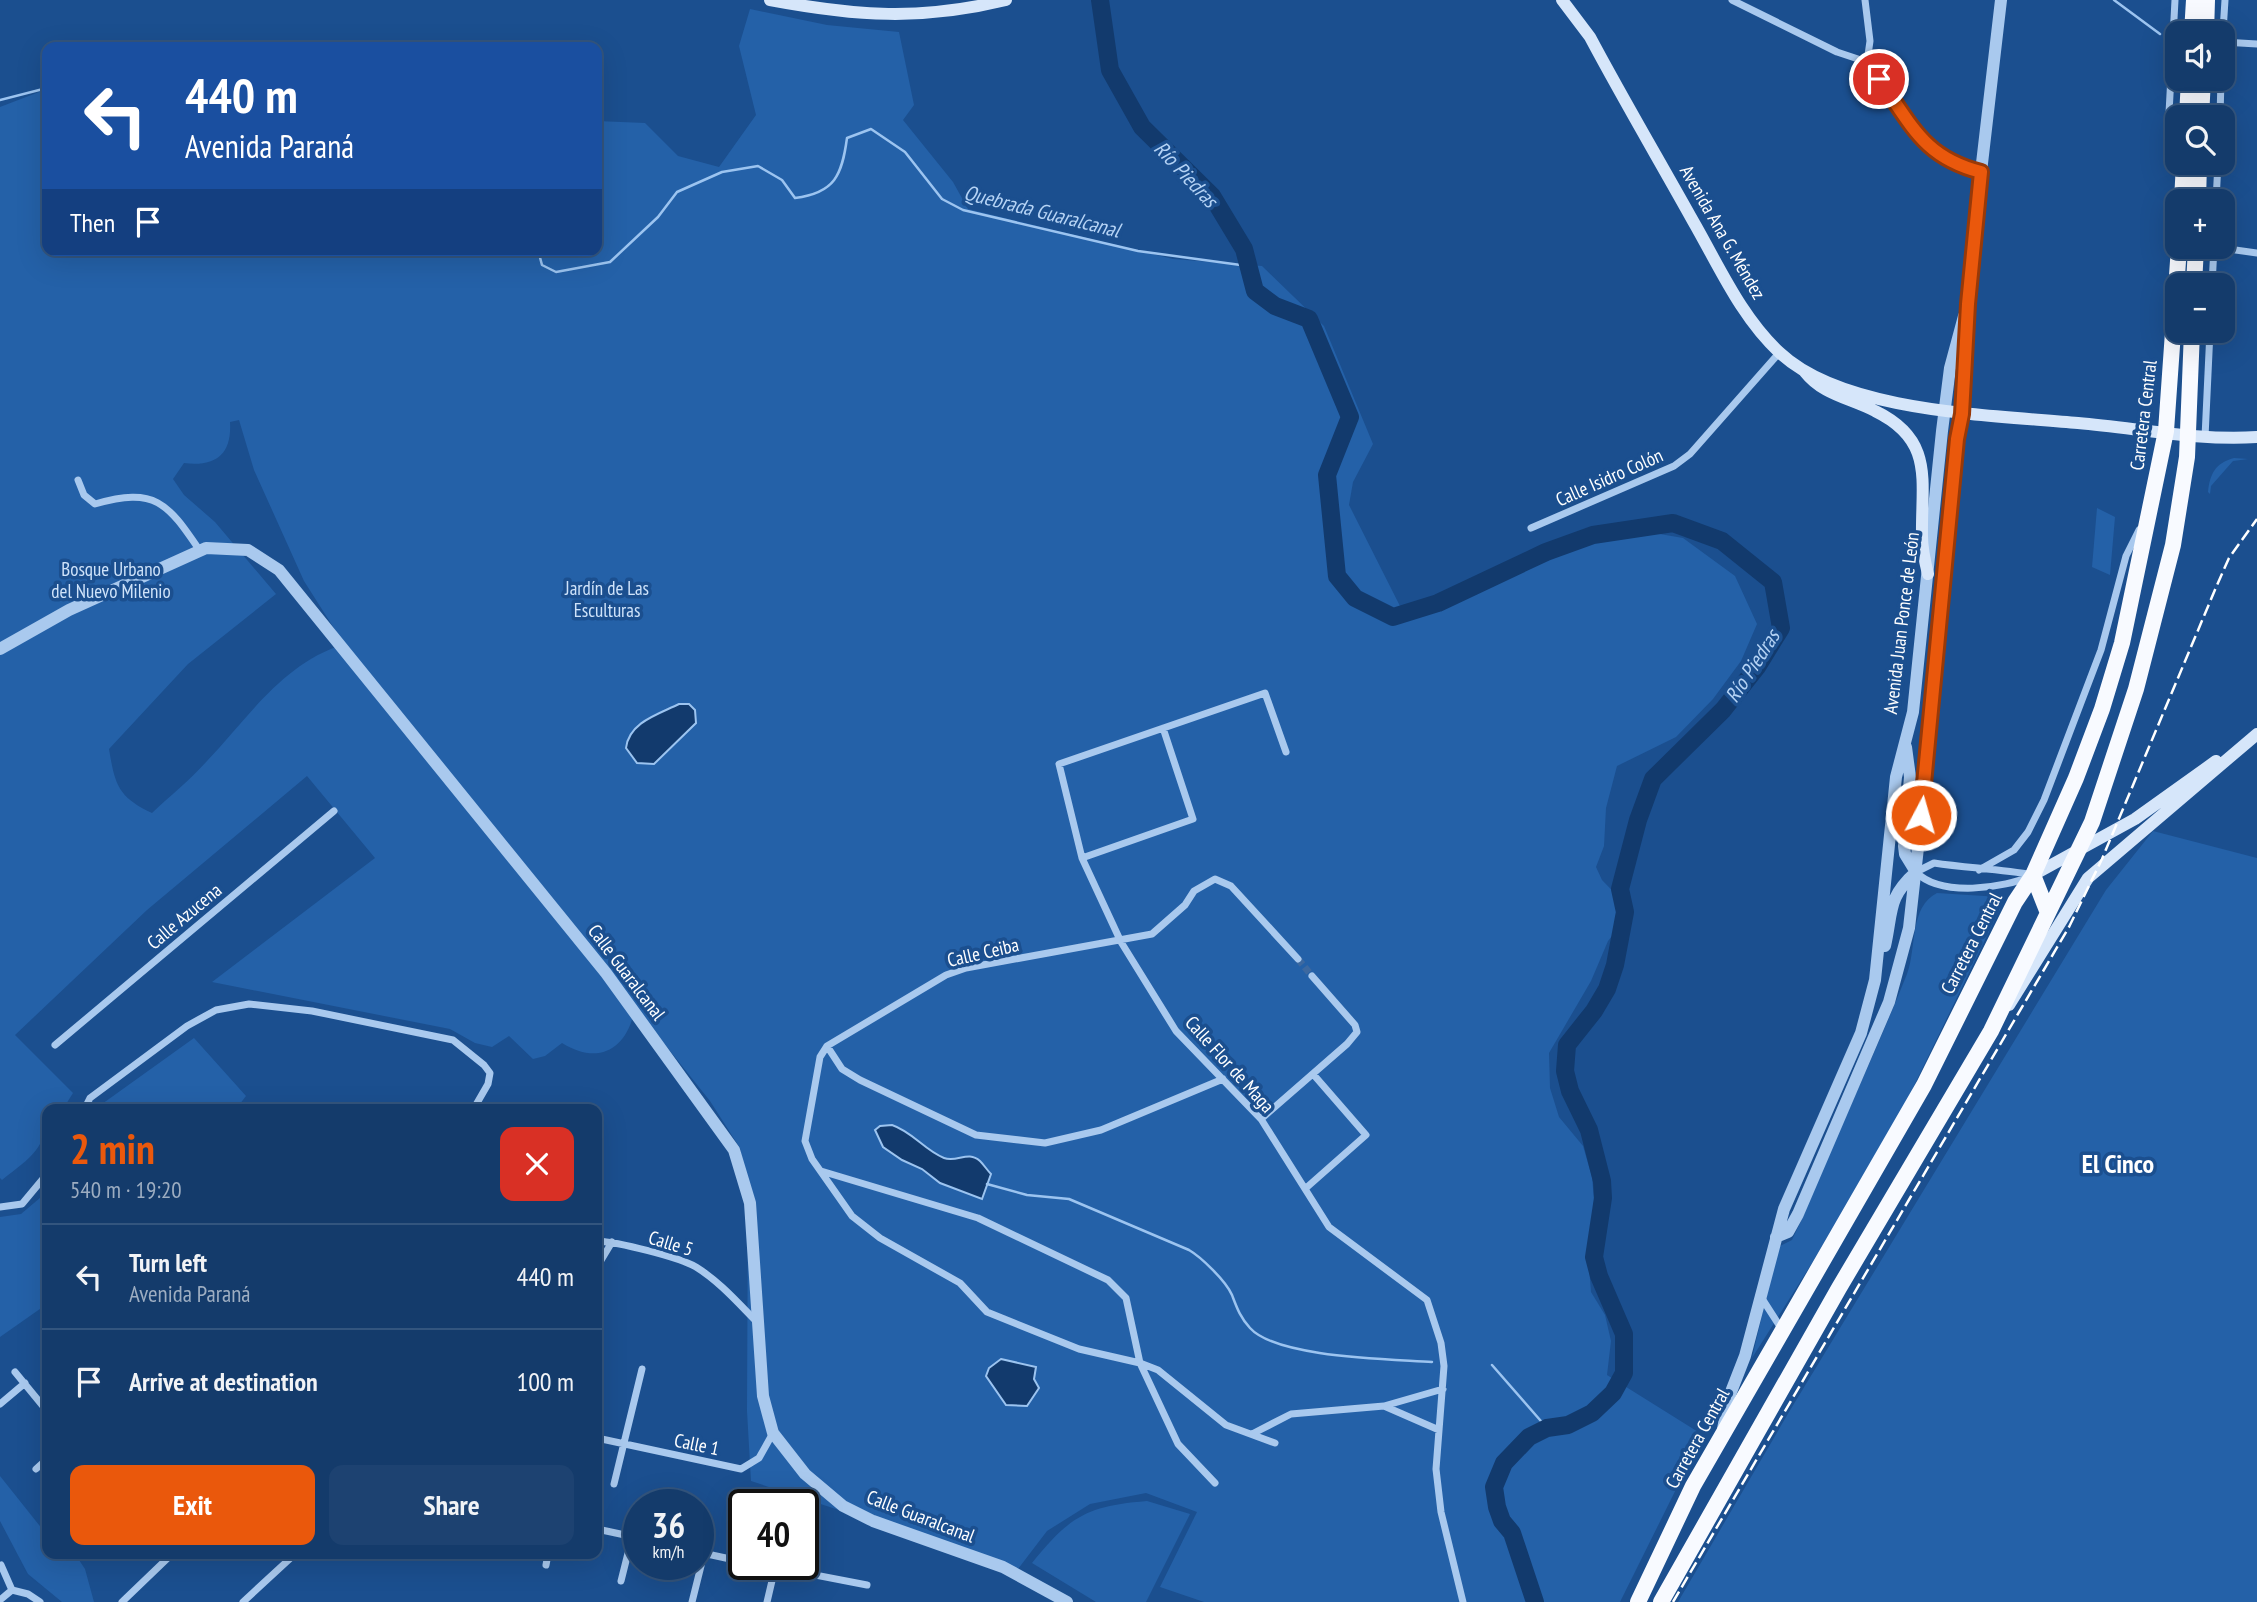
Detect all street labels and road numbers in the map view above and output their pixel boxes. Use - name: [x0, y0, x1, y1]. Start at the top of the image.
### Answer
- street label: Avenida Ana G. Méndez: [1675, 161, 1771, 303]
- street label: Carretera Central: [2124, 358, 2162, 471]
- street label: Calle Isidro Colón: [1552, 443, 1666, 511]
- street label: Avenida Juan Ponce de León: [1878, 531, 1924, 715]
- street label: Calle Azucena: [142, 878, 226, 954]
- street label: Carretera Central: [1935, 888, 2007, 998]
- street label: Calle Guaralcanal: [583, 919, 671, 1025]
- street label: Calle Ceiba: [945, 932, 1021, 972]
- street label: Calle Flor de Maga: [1180, 1011, 1280, 1117]
- street label: Calle 5: [646, 1225, 696, 1261]
- street label: Carretera Central: [1660, 1383, 1735, 1492]
- street label: Calle 1: [672, 1428, 722, 1460]
- street label: Calle Guaralcanal: [864, 1484, 979, 1548]

